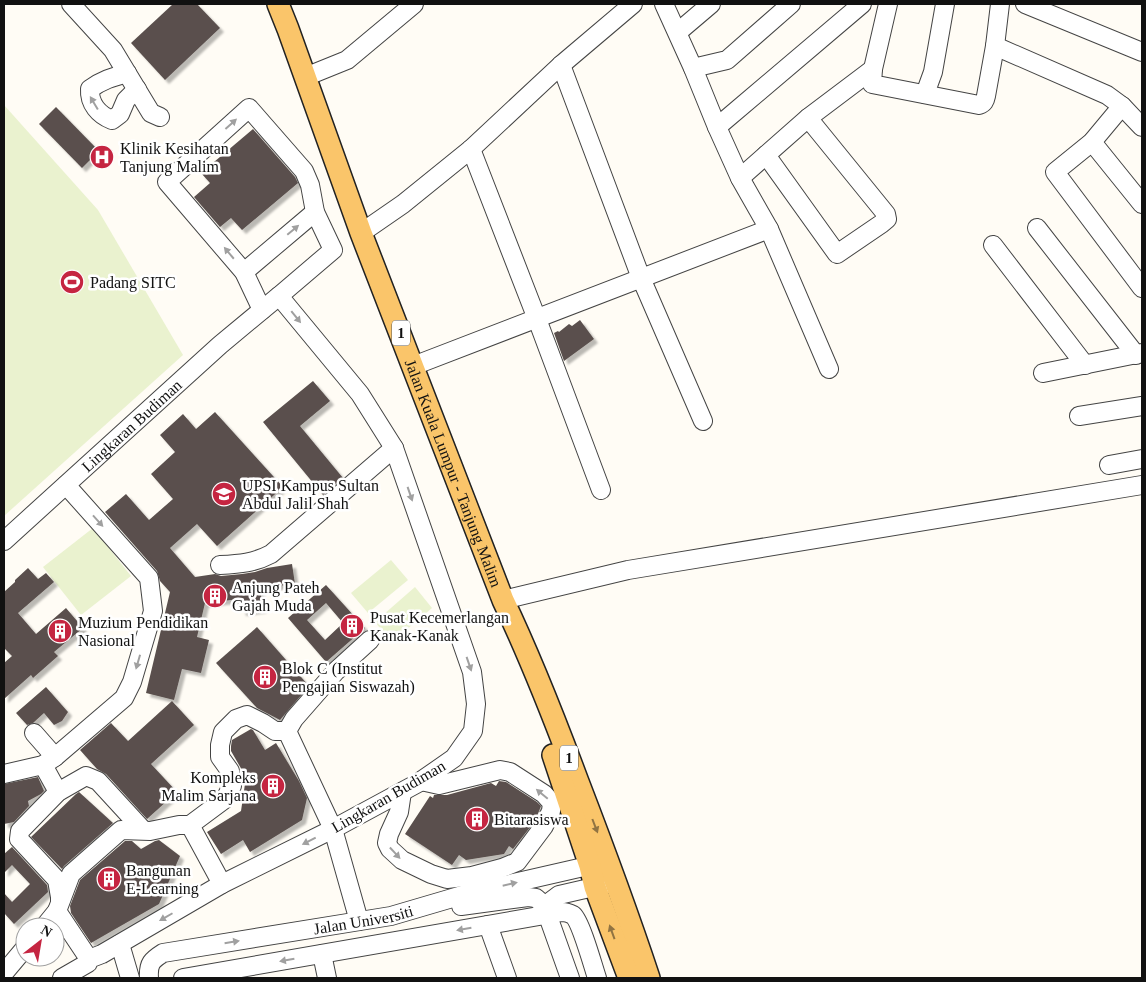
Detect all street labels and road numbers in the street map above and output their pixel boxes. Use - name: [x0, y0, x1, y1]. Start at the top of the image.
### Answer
- road number: 1: [392, 320, 410, 346]
- street label: Jalan Kuala Lumpur - Tanjung Malim: [402, 357, 505, 590]
- street label: Lingkaran Budiman: [78, 376, 185, 475]
- road number: 1: [560, 746, 578, 770]
- street label: Lingkaran Budiman: [328, 757, 449, 837]
- street label: Jalan Universiti: [312, 902, 416, 937]

